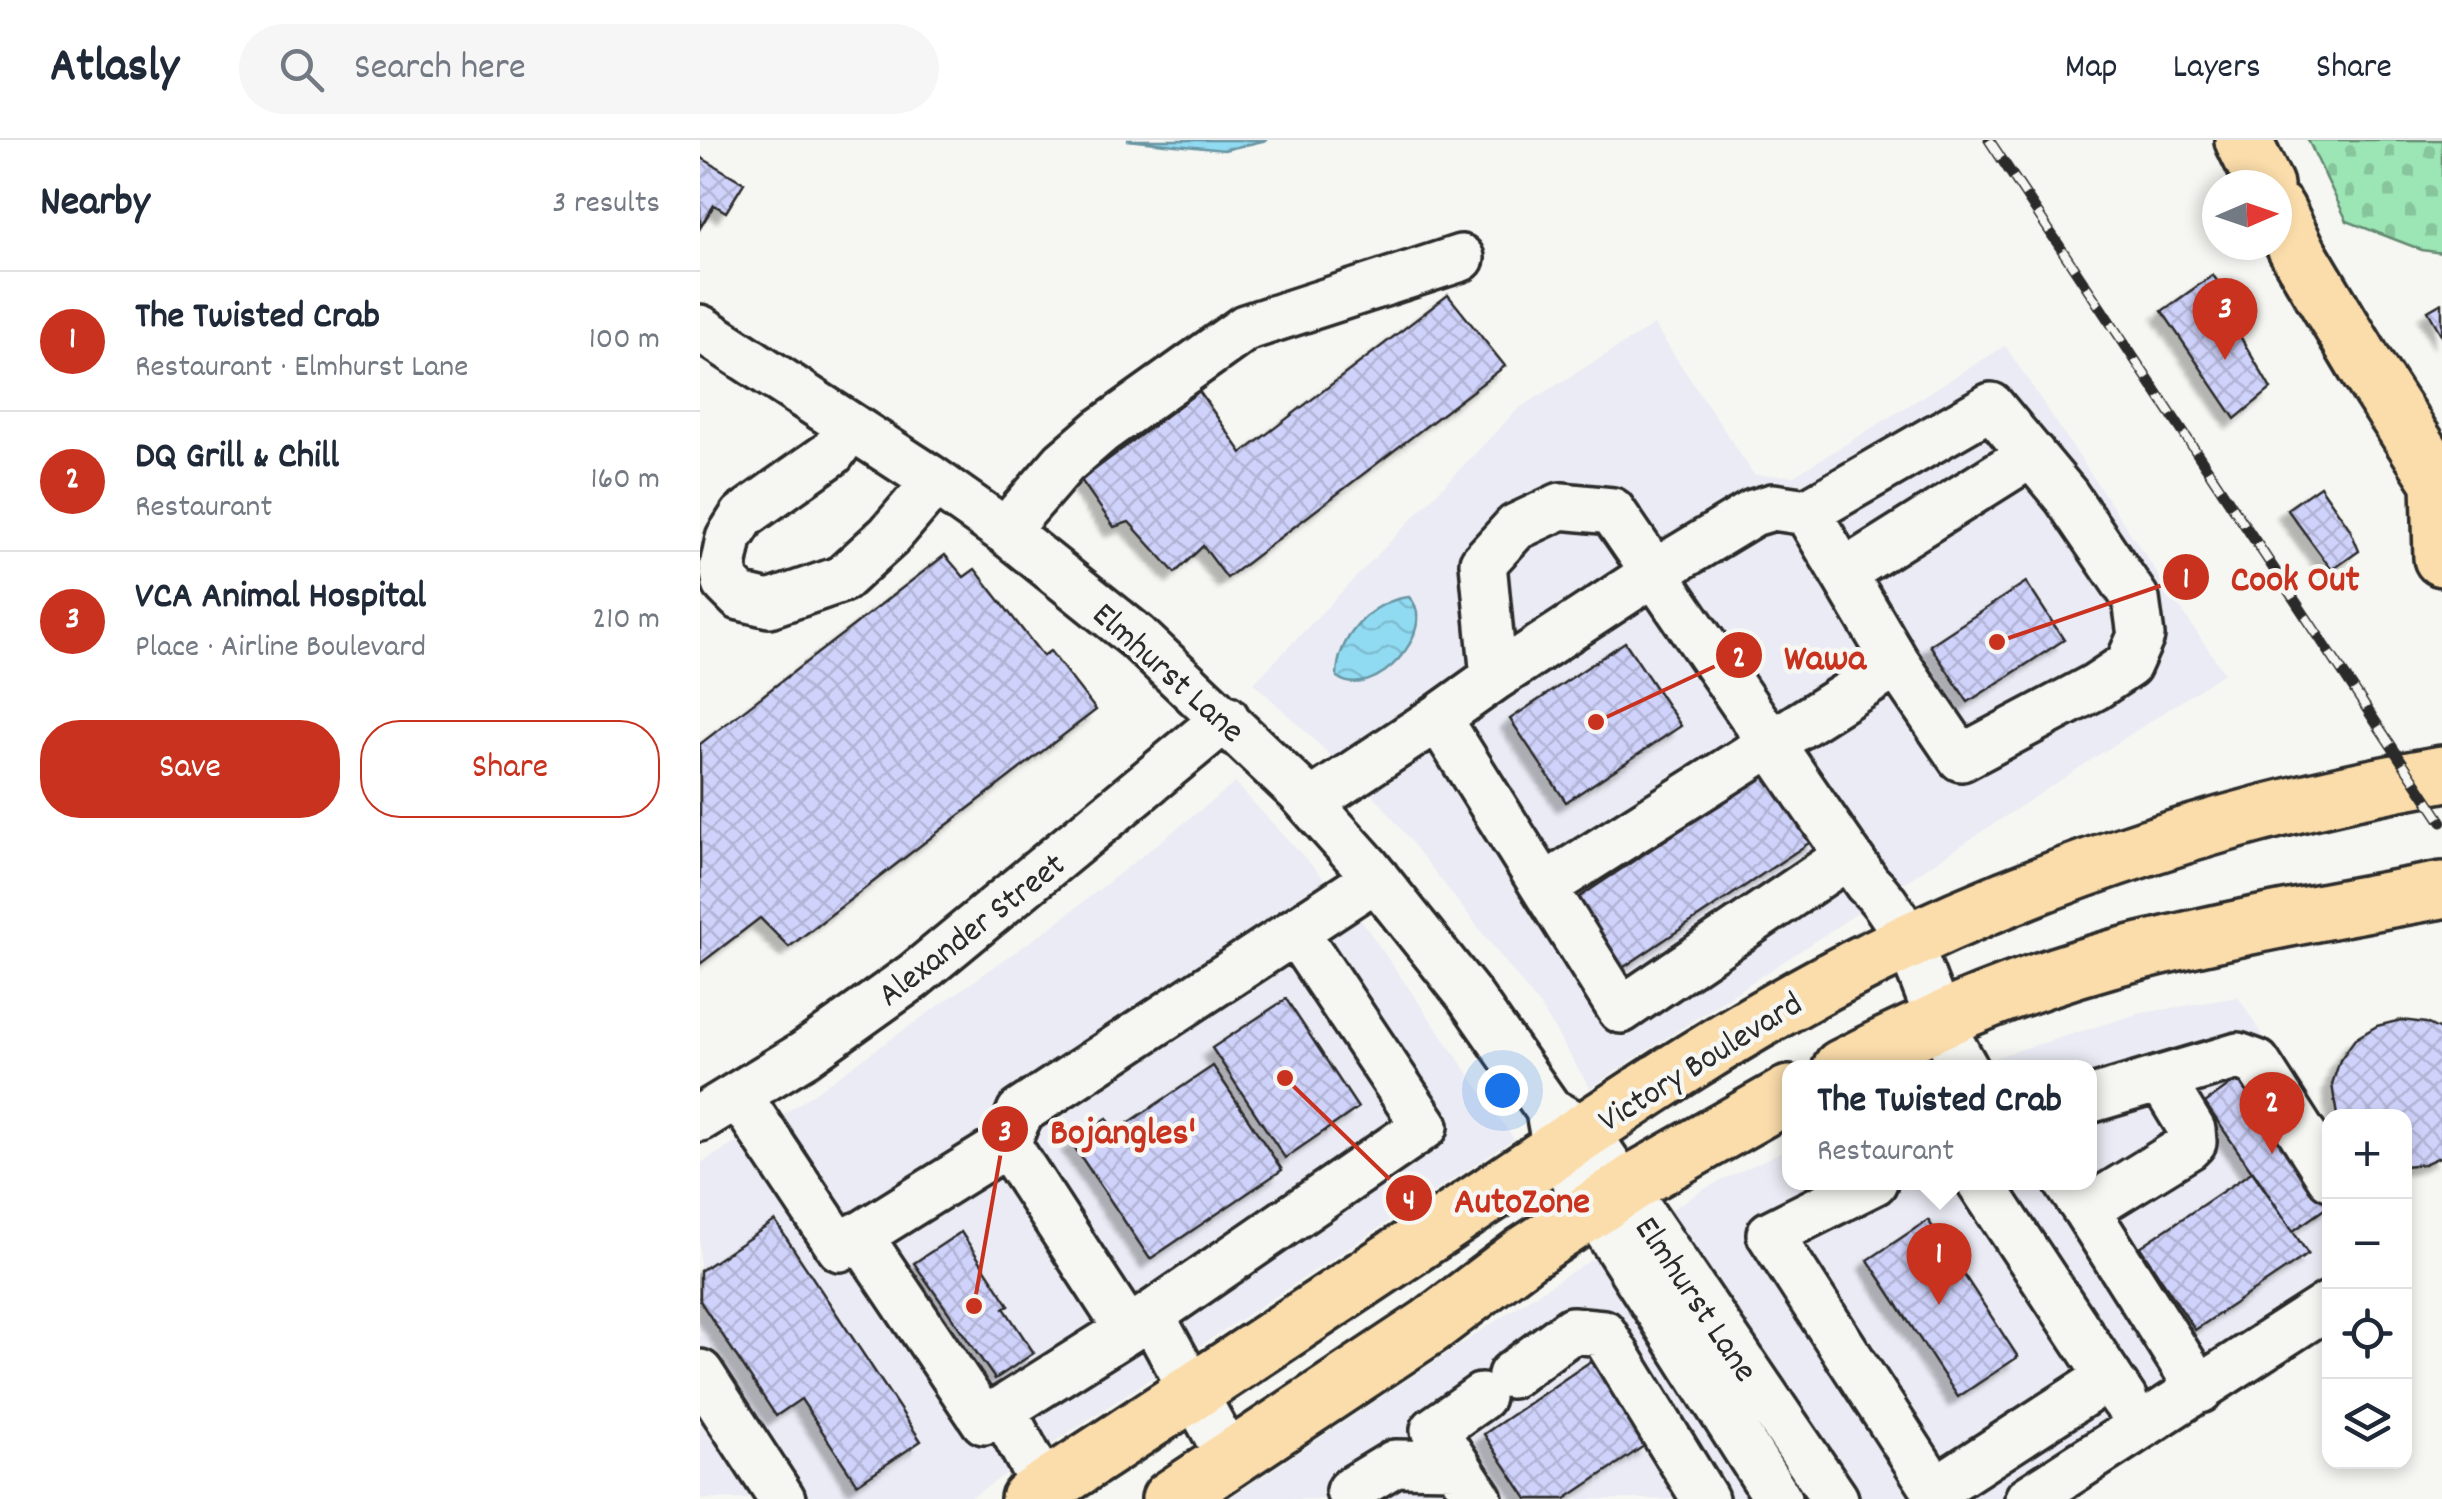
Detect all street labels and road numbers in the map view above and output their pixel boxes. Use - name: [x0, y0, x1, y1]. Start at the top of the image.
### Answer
- street label: Elmhurst Lane: [1079, 592, 1254, 757]
- street label: Alexander Street: [869, 843, 1078, 1021]
- street label: Victory Boulevard: [1590, 981, 1813, 1147]
- street label: Elmhurst Lane: [1620, 1208, 1768, 1394]

